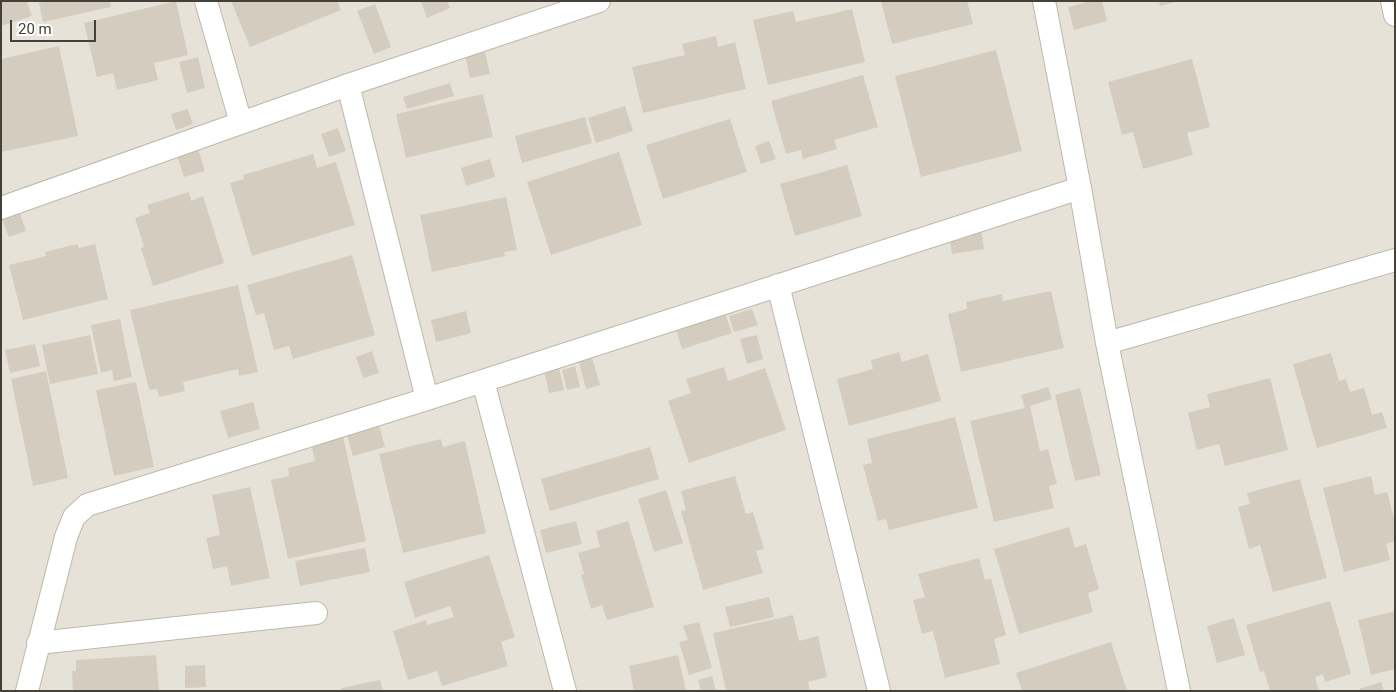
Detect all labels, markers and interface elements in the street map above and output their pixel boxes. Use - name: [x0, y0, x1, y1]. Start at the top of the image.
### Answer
- scale bar: [12, 10, 99, 42]
- text: 20 m: [18, 20, 52, 38]

